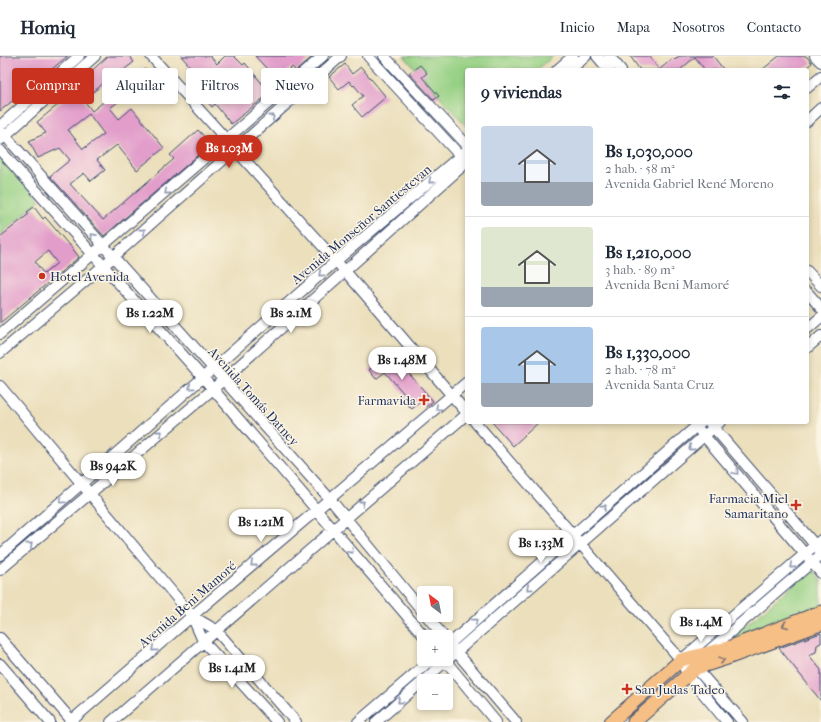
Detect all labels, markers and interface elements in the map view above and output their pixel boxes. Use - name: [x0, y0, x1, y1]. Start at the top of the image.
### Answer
- text: Homiq: [20, 17, 75, 39]
- text: Inicio: [560, 19, 595, 36]
- text: Mapa: [617, 19, 650, 36]
- text: Nosotros: [672, 19, 725, 36]
- text: Contacto: [747, 19, 801, 36]
- chip: Comprar: [12, 68, 94, 104]
- chip: Alquilar: [102, 68, 178, 104]
- chip: Filtros: [186, 68, 253, 104]
- chip: Nuevo: [261, 68, 328, 104]
- icon: filters: [771, 81, 793, 103]
- text: 9 viviendas: [481, 82, 562, 102]
- one-way arrow: [267, 114, 275, 122]
- pin: Bs 1.03M: [188, 135, 270, 169]
- text: Bs 1.03M: [205, 140, 253, 155]
- text: Bs 1,030,000: [605, 141, 693, 161]
- icon: home: [513, 142, 561, 190]
- street label: Avenida Monseñor Santiestevan: [288, 161, 435, 288]
- text: 2 hab. · 58 m²: [605, 161, 675, 176]
- text: Avenida Gabriel René Moreno: [605, 176, 774, 191]
- one-way arrow: [428, 177, 435, 184]
- one-way arrow: [164, 187, 172, 194]
- one-way arrow: [138, 228, 146, 235]
- one-way arrow: [91, 233, 98, 240]
- text: Bs 1,210,000: [605, 242, 691, 262]
- icon: home: [513, 243, 561, 291]
- text: 3 hab. · 89 m²: [605, 262, 675, 277]
- place label: Hotel Avenida: [50, 269, 130, 284]
- one-way arrow: [318, 269, 326, 277]
- marker: Hotel Avenida: [37, 271, 47, 281]
- text: Avenida Beni Mamoré: [605, 277, 729, 292]
- pin: Bs 1.22M: [109, 300, 191, 334]
- pin: Bs 2.1M: [254, 300, 328, 334]
- text: Bs 1.22M: [126, 305, 174, 320]
- text: Bs 2.1M: [270, 305, 312, 320]
- text: Bs 1,330,000: [605, 342, 690, 362]
- street label: Avenida Tomás Datney: [205, 343, 303, 450]
- icon: home: [513, 343, 561, 391]
- pin: Bs 1.48M: [361, 347, 443, 381]
- text: Bs 1.48M: [377, 352, 427, 367]
- text: 2 hab. · 78 m²: [605, 362, 675, 377]
- text: Avenida Santa Cruz: [605, 377, 714, 392]
- one-way arrow: [189, 383, 196, 390]
- place label: Farmavida: [358, 393, 417, 408]
- marker: Farmavida: [419, 395, 429, 405]
- one-way arrow: [435, 404, 443, 411]
- one-way arrow: [156, 430, 163, 437]
- one-way arrow: [688, 443, 695, 450]
- pin: Bs 942K: [76, 453, 150, 487]
- text: Bs 942K: [90, 458, 136, 473]
- one-way arrow: [731, 468, 738, 475]
- place label: Farmacia Miel Samaritano: [709, 491, 788, 521]
- one-way arrow: [60, 496, 67, 503]
- marker: Farmacia Miel Samaritano: [791, 500, 801, 510]
- one-way arrow: [358, 501, 365, 508]
- one-way arrow: [599, 504, 607, 511]
- pin: Bs 1.21M: [220, 509, 302, 543]
- text: Bs 1.21M: [238, 514, 284, 529]
- pin: Bs 1.33M: [500, 530, 582, 564]
- text: Bs 1.33M: [518, 535, 564, 550]
- one-way arrow: [25, 542, 32, 549]
- one-way arrow: [346, 546, 353, 553]
- street label: Avenida Beni Mamoré: [135, 558, 240, 651]
- one-way arrow: [250, 559, 258, 567]
- one-way arrow: [789, 561, 796, 568]
- one-way arrow: [527, 584, 534, 591]
- north arrow: [417, 586, 453, 622]
- map controls: [417, 586, 453, 710]
- pin: Bs 1.4M: [664, 609, 738, 643]
- text: Bs 1.4M: [679, 614, 723, 629]
- one-way arrow: [470, 618, 478, 625]
- one-way arrow: [781, 621, 788, 629]
- button: +: [417, 630, 453, 666]
- one-way arrow: [152, 644, 159, 651]
- pin: Bs 1.41M: [191, 655, 273, 689]
- one-way arrow: [718, 656, 725, 665]
- text: Bs 1.41M: [208, 660, 256, 675]
- button: −: [417, 674, 453, 710]
- place label: San Judas Tadeo: [635, 682, 725, 697]
- marker: San Judas Tadeo: [622, 684, 632, 694]
- one-way arrow: [397, 697, 405, 704]

